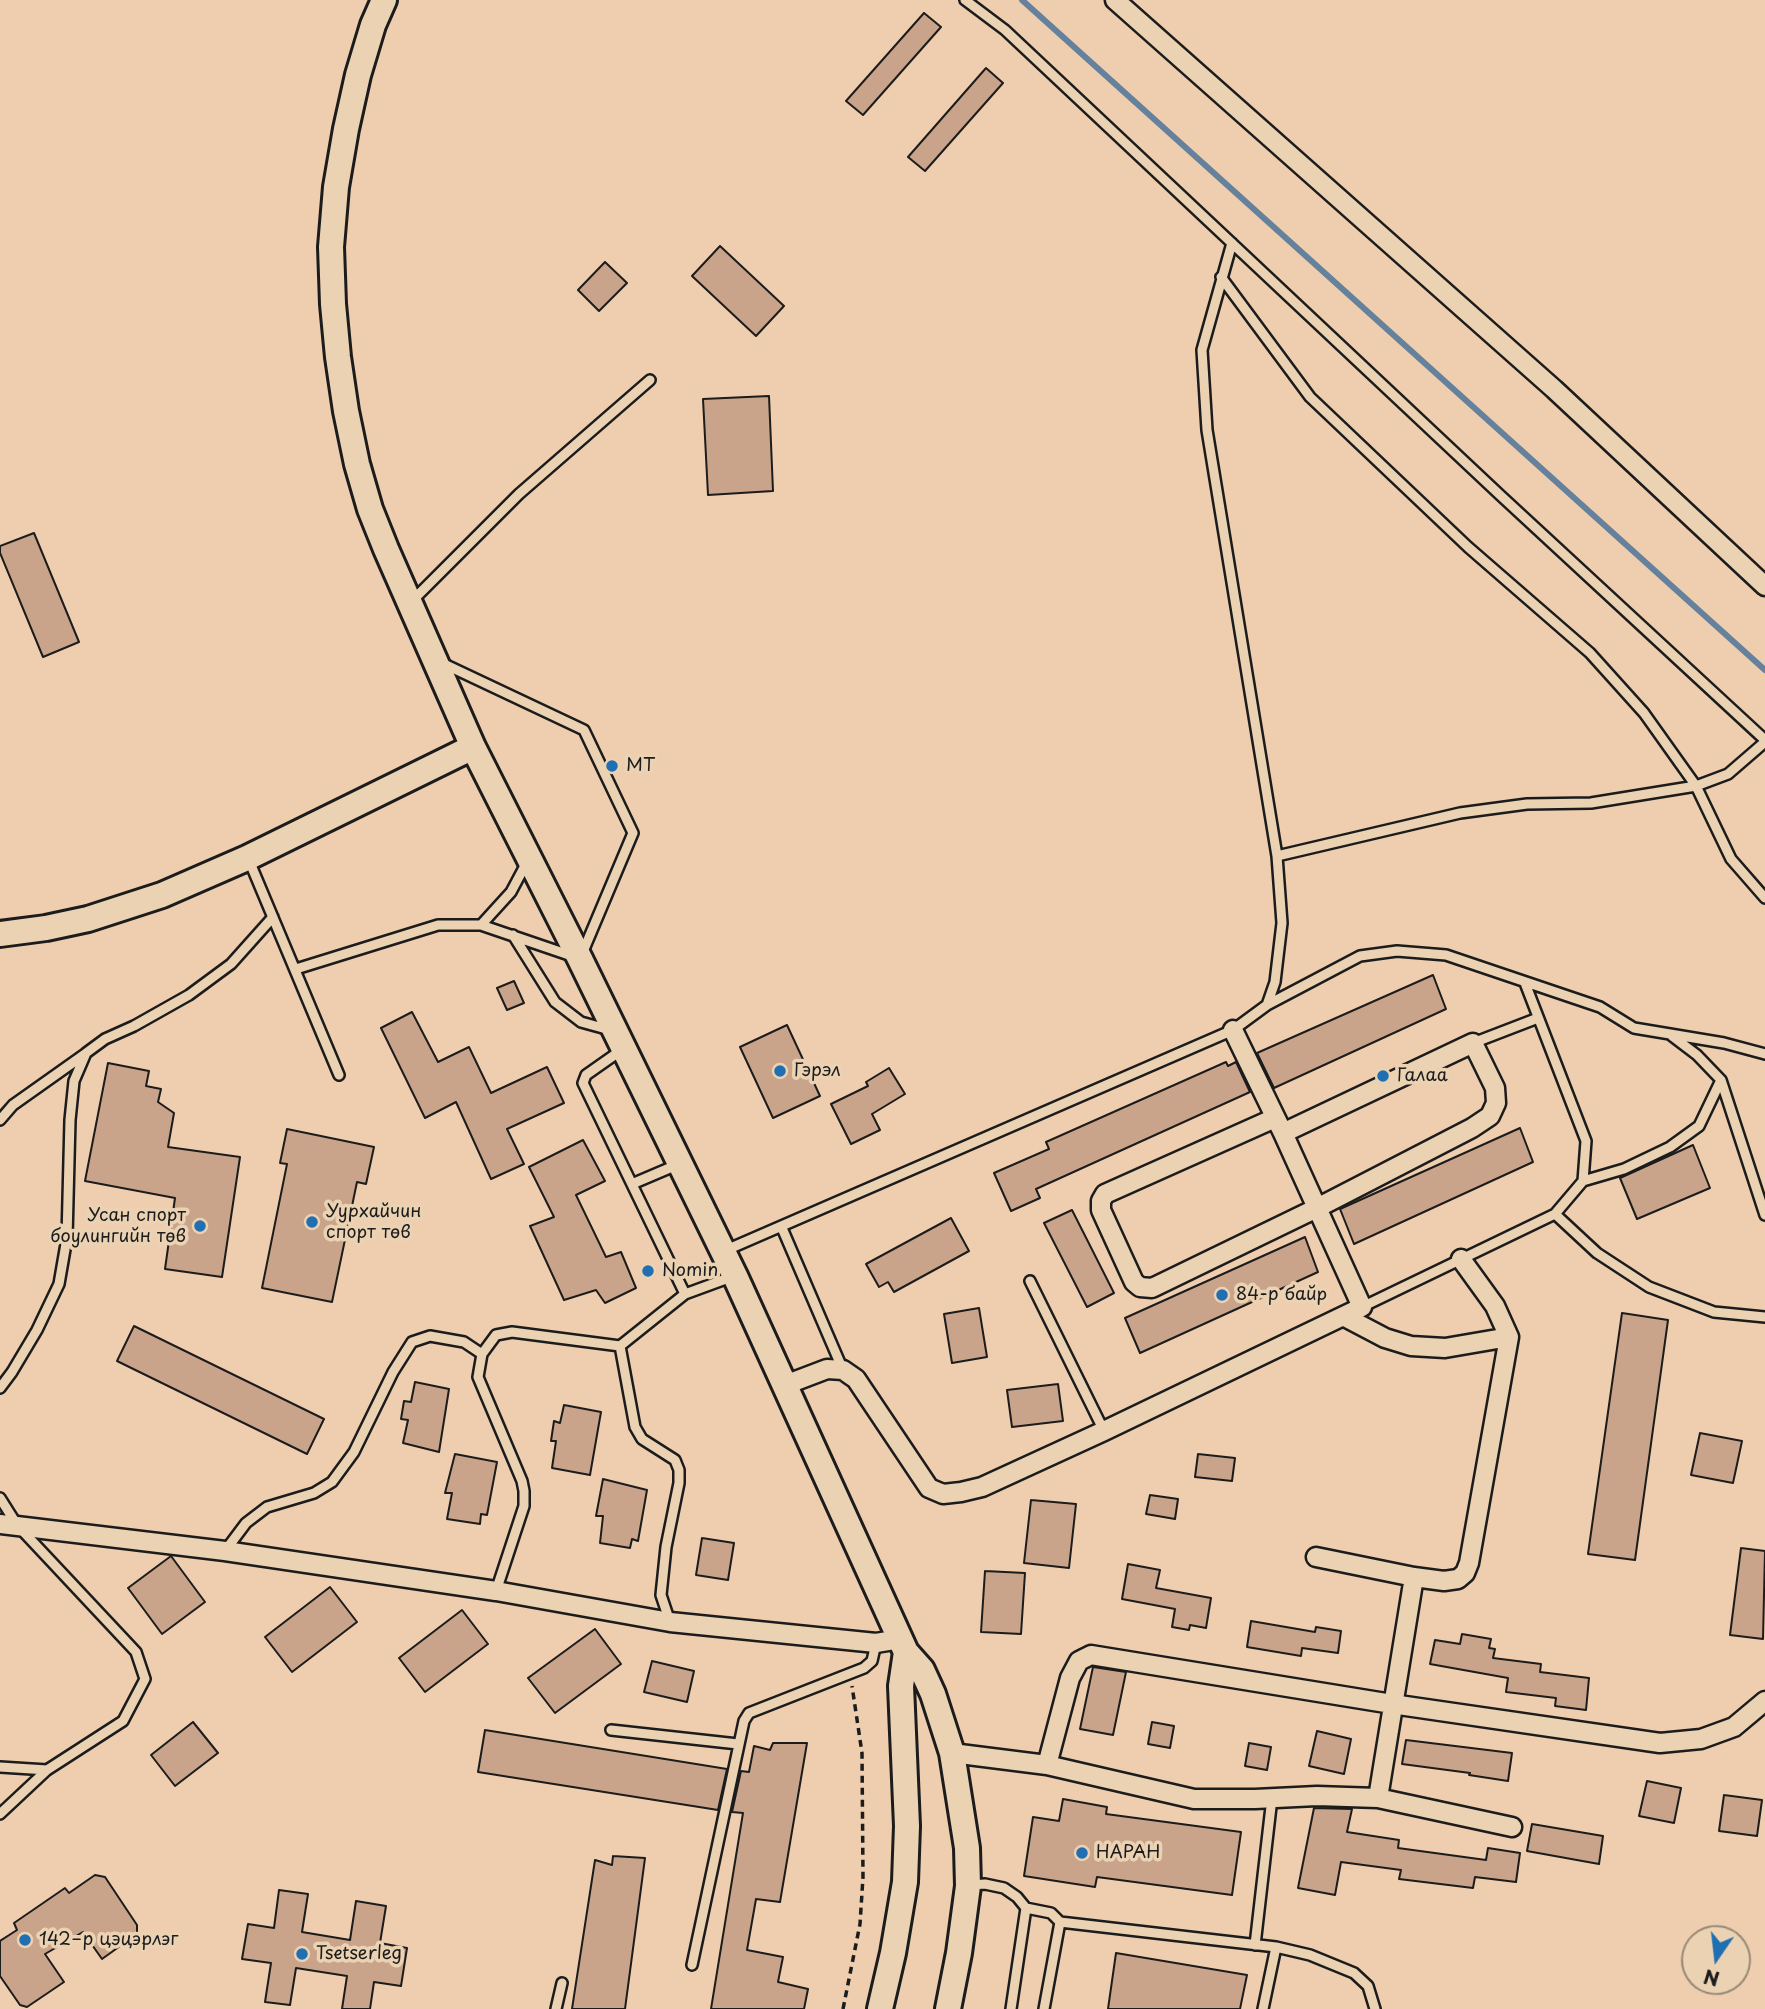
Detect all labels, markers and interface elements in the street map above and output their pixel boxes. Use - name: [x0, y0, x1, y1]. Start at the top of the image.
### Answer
- place label: МТ: [626, 755, 655, 777]
- marker: МТ: [604, 758, 620, 774]
- place label: Гэрэл: [794, 1060, 841, 1082]
- marker: Гэрэл: [772, 1063, 788, 1079]
- place label: Галаа: [1397, 1065, 1448, 1087]
- marker: Галаа: [1375, 1068, 1391, 1084]
- place label: Уурхайчин спорт төв: [326, 1201, 421, 1244]
- place label: Усан спорт боулингийн төв: [50, 1205, 186, 1248]
- marker: Уурхайчин спорт төв: [304, 1214, 320, 1230]
- marker: Усан спорт боулингийн төв: [192, 1218, 208, 1234]
- place label: Nomin: [662, 1260, 718, 1282]
- marker: Nomin: [640, 1263, 656, 1279]
- place label: 84-р байр: [1236, 1284, 1327, 1306]
- marker: 84-р байр: [1214, 1287, 1230, 1303]
- place label: НАРАН: [1096, 1842, 1160, 1864]
- marker: НАРАН: [1074, 1845, 1090, 1861]
- north arrow: [1681, 1925, 1751, 1995]
- place label: 142−р цэцэрлэг: [39, 1929, 178, 1951]
- marker: 142−р цэцэрлэг: [17, 1932, 33, 1948]
- place label: Tsetserleg: [316, 1943, 402, 1965]
- marker: Tsetserleg: [294, 1946, 310, 1962]
- text: N: [1701, 1963, 1722, 1994]

